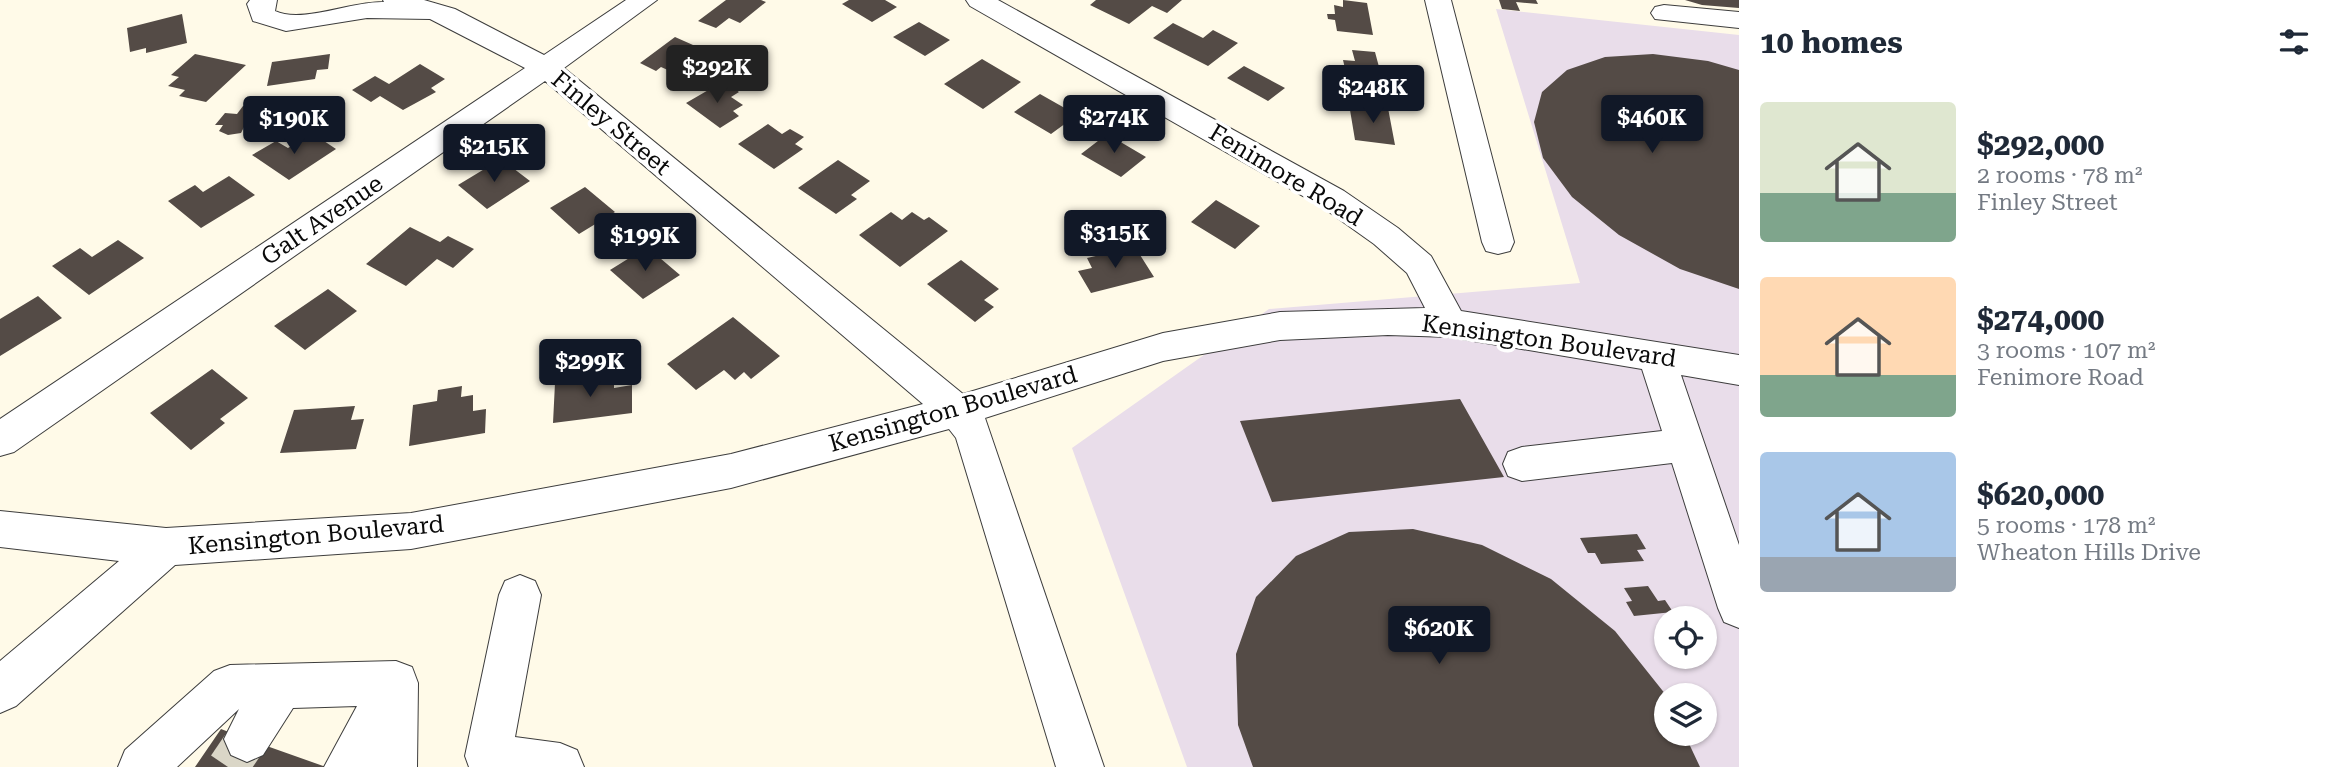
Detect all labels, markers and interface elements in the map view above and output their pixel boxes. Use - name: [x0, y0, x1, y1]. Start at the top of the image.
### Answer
- icon: filters: [2275, 23, 2313, 61]
- text: 10 homes: [1760, 25, 1903, 60]
- pin: $292K: [668, 46, 766, 105]
- text: $292K: [682, 54, 752, 81]
- street label: Finley Street: [546, 65, 676, 181]
- pin: $248K: [1324, 66, 1422, 125]
- text: $248K: [1338, 74, 1408, 101]
- pin: $190K: [245, 96, 343, 156]
- pin: $274K: [1065, 96, 1163, 155]
- pin: $460K: [1603, 96, 1701, 155]
- text: $274K: [1079, 104, 1149, 131]
- text: $460K: [1617, 104, 1687, 131]
- text: $190K: [259, 105, 329, 132]
- street label: Fenimore Road: [1204, 118, 1368, 232]
- pin: $215K: [445, 124, 543, 184]
- text: $292,000: [1977, 127, 2104, 162]
- icon: home: [1816, 130, 1900, 214]
- text: $215K: [459, 133, 529, 160]
- text: 2 rooms · 78 m²: [1977, 162, 2143, 189]
- street label: Galt Avenue: [256, 169, 388, 271]
- text: Finley Street: [1977, 189, 2118, 216]
- pin: $315K: [1066, 210, 1164, 270]
- pin: $199K: [596, 214, 694, 273]
- text: $315K: [1080, 219, 1150, 246]
- text: $199K: [610, 222, 680, 249]
- text: $274,000: [1977, 302, 2104, 337]
- icon: home: [1816, 305, 1900, 389]
- street label: Kensington Boulevard: [1420, 309, 1678, 373]
- text: 3 rooms · 107 m²: [1977, 337, 2155, 364]
- pin: $299K: [541, 340, 639, 399]
- text: $299K: [555, 348, 625, 375]
- street label: Kensington Boulevard: [826, 360, 1080, 458]
- text: Fenimore Road: [1977, 364, 2144, 391]
- text: $620,000: [1977, 477, 2104, 512]
- icon: home: [1816, 480, 1900, 564]
- street label: Kensington Boulevard: [187, 510, 445, 560]
- text: 5 rooms · 178 m²: [1977, 512, 2155, 539]
- text: Wheaton Hills Drive: [1977, 539, 2201, 566]
- pin: $620K: [1390, 606, 1488, 666]
- map controls: [1654, 606, 1717, 746]
- button: locate: [1654, 606, 1717, 669]
- text: $620K: [1404, 615, 1474, 642]
- button: layers: [1654, 683, 1717, 746]

